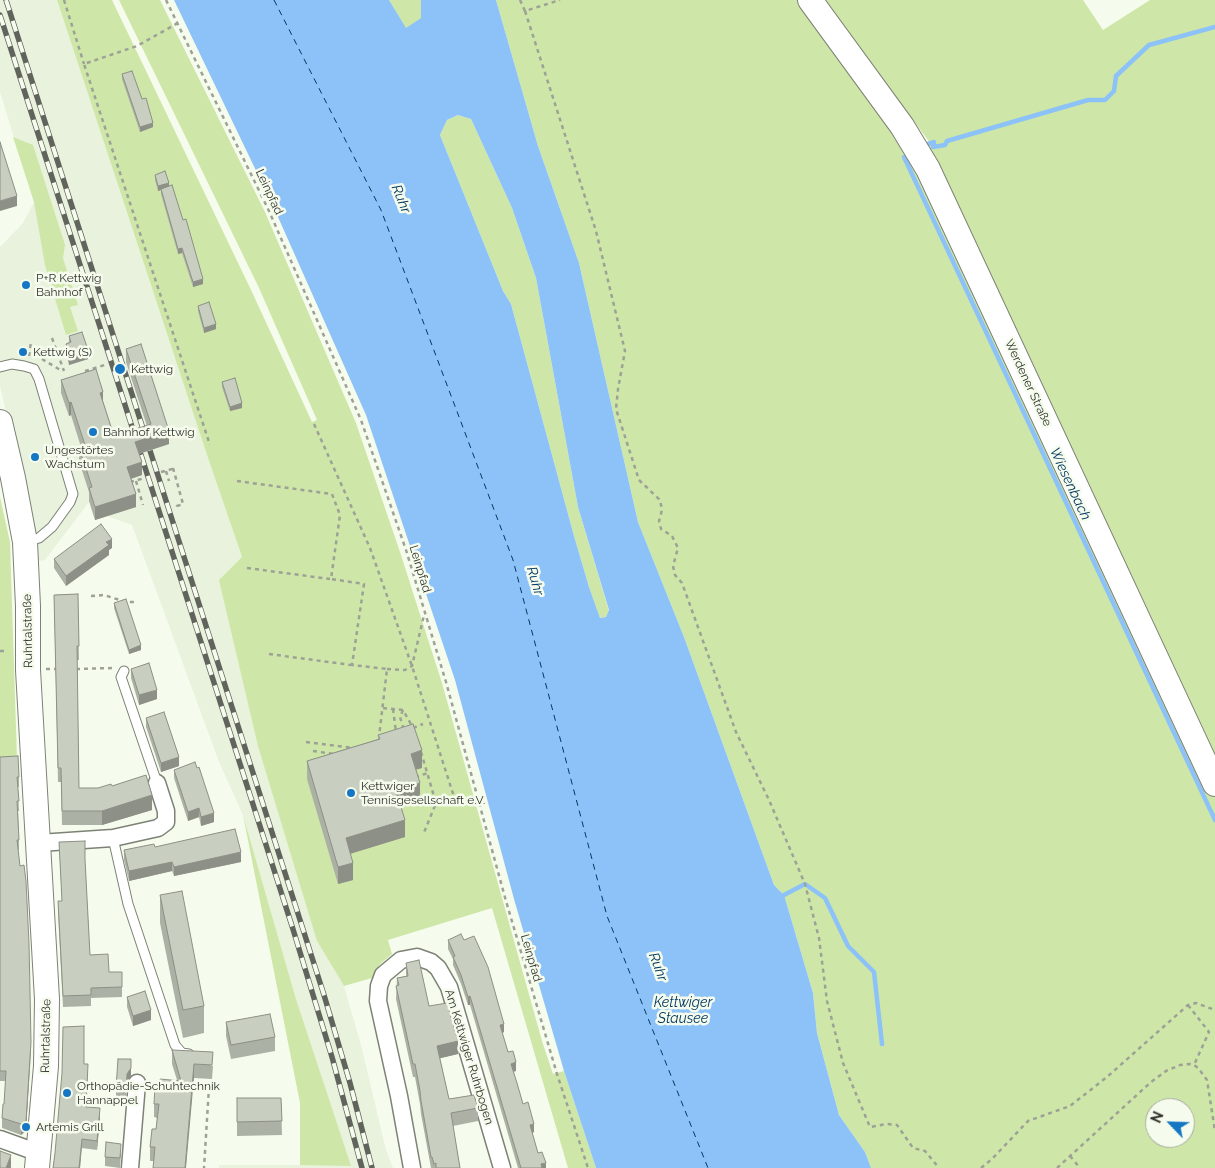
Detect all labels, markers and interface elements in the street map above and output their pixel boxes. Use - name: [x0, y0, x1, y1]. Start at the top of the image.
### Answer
- street label: Leinpfad: [252, 167, 286, 217]
- water label: Ruhr: [388, 182, 414, 216]
- place label: P+R Kettwig Bahnhof: [36, 271, 102, 299]
- marker: P+R Kettwig Bahnhof: [20, 279, 32, 291]
- street label: Werdener Straße: [1002, 337, 1054, 429]
- place label: Kettwig (S): [33, 345, 92, 359]
- marker: Kettwig (S): [17, 346, 29, 358]
- marker: Kettwig: [113, 362, 127, 376]
- place label: Kettwig: [131, 362, 173, 376]
- place label: Bahnhof Kettwig: [103, 425, 195, 439]
- marker: Bahnhof Kettwig: [87, 426, 99, 438]
- place label: Ungestörtes Wachstum: [45, 443, 113, 471]
- water label: Wiesenbach: [1046, 445, 1094, 523]
- marker: Ungestörtes Wachstum: [29, 451, 41, 463]
- street label: Leinpfad: [406, 544, 434, 594]
- water label: Ruhr: [523, 565, 547, 597]
- street label: Ruhrtalstraße: [20, 594, 36, 668]
- place label: Kettwiger Tennisgesellschaft e.V.: [361, 779, 485, 807]
- marker: Kettwiger Tennisgesellschaft e.V.: [345, 787, 357, 799]
- street label: Leinpfad: [517, 933, 545, 983]
- water label: Ruhr: [645, 950, 671, 984]
- street label: Am Kettwiger Ruhrbogen: [442, 988, 496, 1126]
- water label: Kettwiger Stausee: [654, 995, 712, 1028]
- street label: Ruhrtalstraße: [38, 999, 54, 1073]
- place label: Orthopädie-Schuhtechnik Hannappel: [77, 1079, 220, 1107]
- marker: Orthopädie-Schuhtechnik Hannappel: [61, 1087, 73, 1099]
- north arrow: [1145, 1098, 1195, 1148]
- text: N: [1148, 1109, 1167, 1125]
- place label: Artemis Grill: [36, 1120, 104, 1134]
- marker: Artemis Grill: [20, 1121, 32, 1133]

